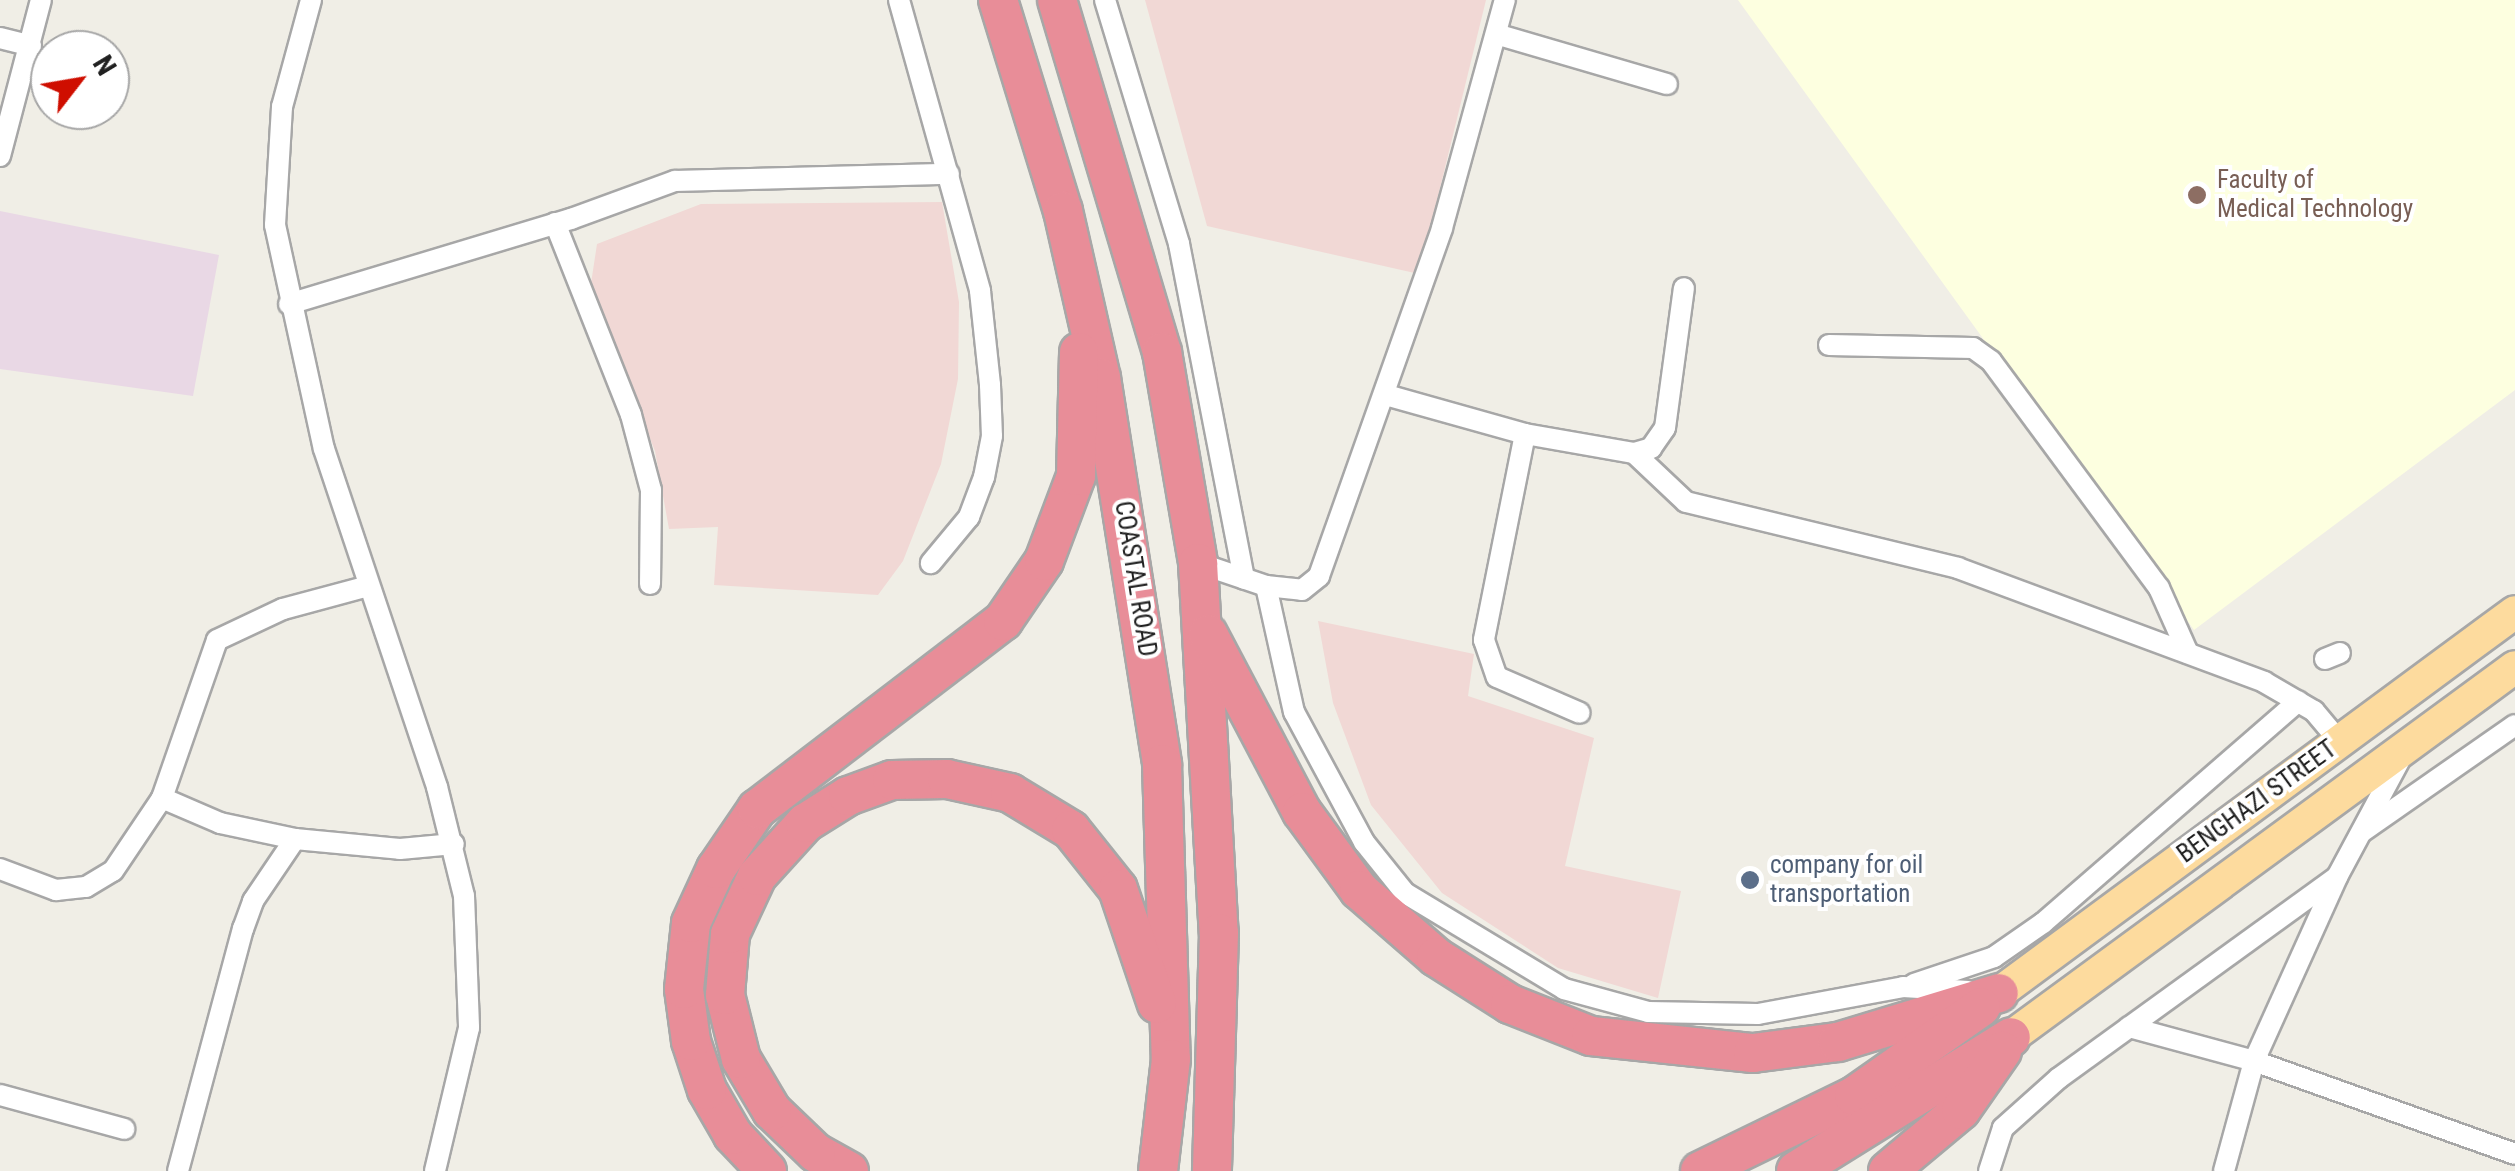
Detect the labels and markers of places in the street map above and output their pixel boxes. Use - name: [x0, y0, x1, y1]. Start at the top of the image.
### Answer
- place label: Faculty of Medical Technology: [2217, 166, 2414, 225]
- marker: Faculty of Medical Technology: [2186, 184, 2208, 206]
- place label: company for oil transportation: [1770, 851, 1923, 910]
- marker: company for oil transportation: [1739, 869, 1761, 891]

